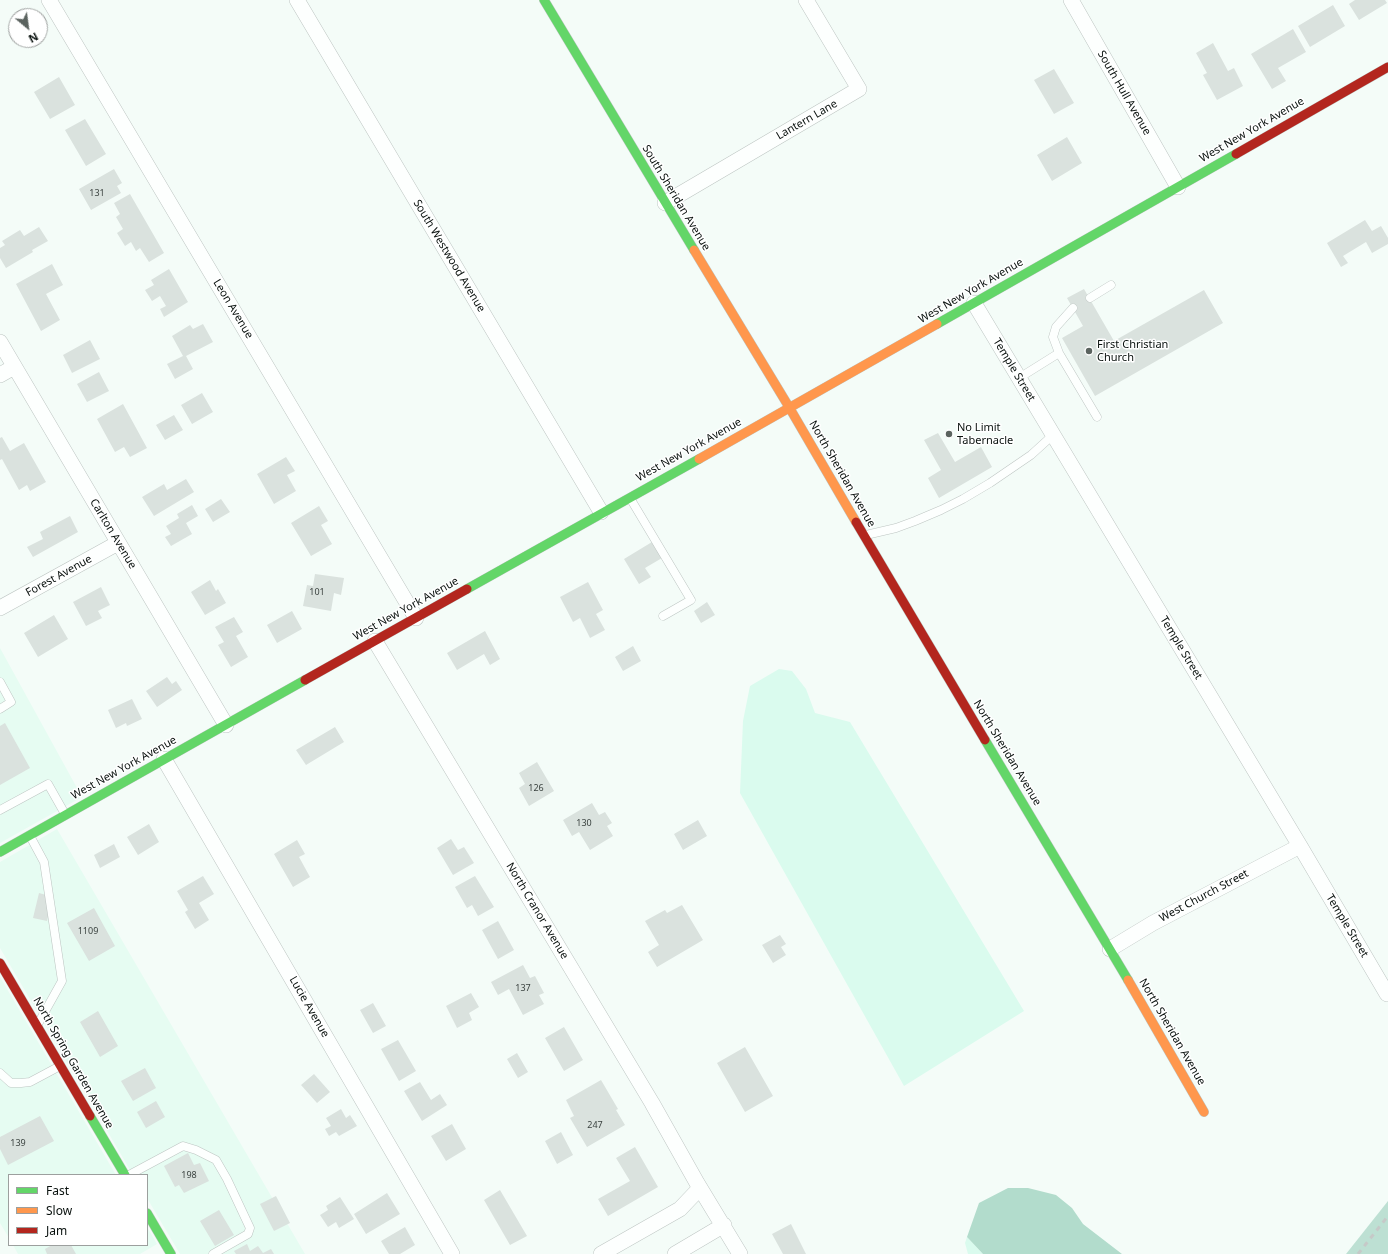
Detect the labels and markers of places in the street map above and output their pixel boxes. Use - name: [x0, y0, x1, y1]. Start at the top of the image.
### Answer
- place label: First Christian Church: [1097, 338, 1168, 364]
- marker: First Christian Church: [1084, 346, 1094, 356]
- place label: No Limit Tabernacle: [957, 421, 1013, 447]
- marker: No Limit Tabernacle: [944, 429, 954, 439]

